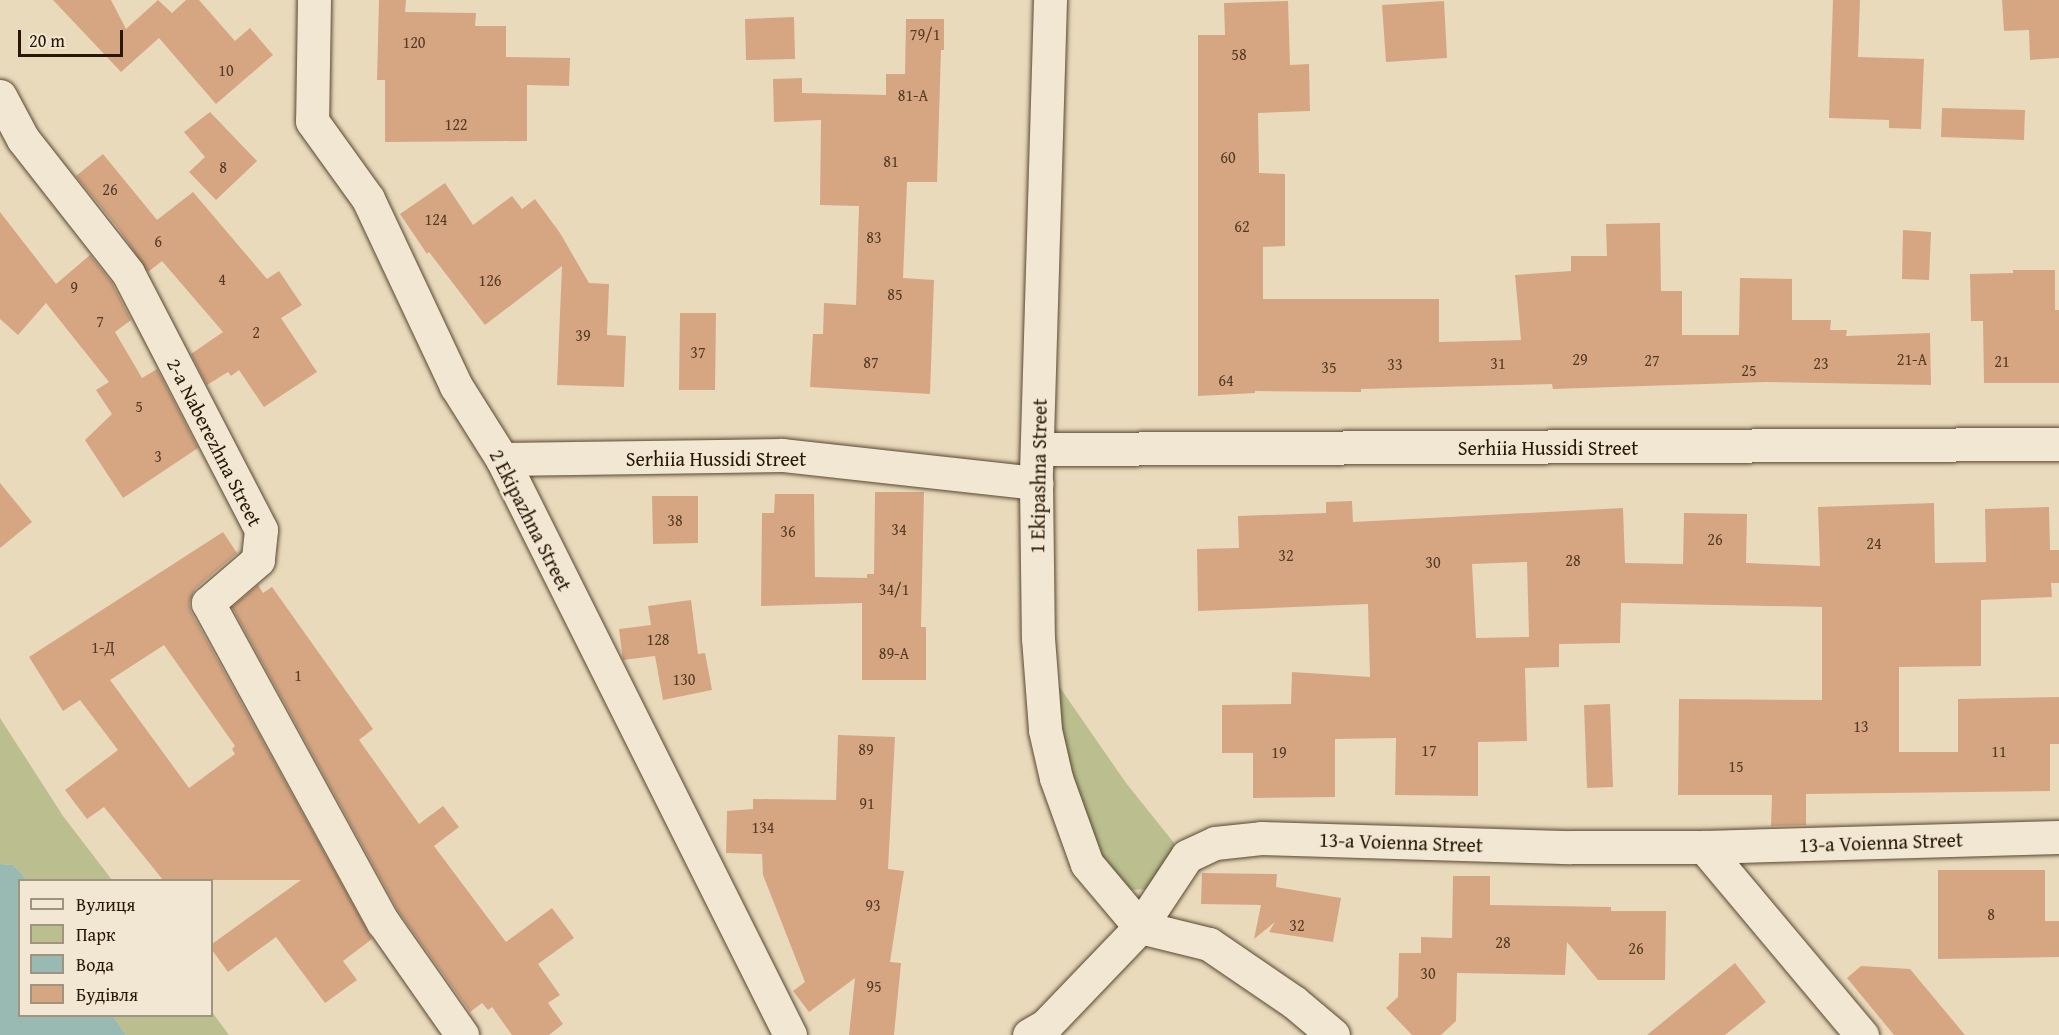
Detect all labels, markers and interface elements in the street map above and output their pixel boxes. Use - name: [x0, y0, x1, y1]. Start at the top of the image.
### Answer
- scale bar: [21, 18, 126, 56]
- house number: 79/1: [910, 24, 940, 44]
- text: 20 m: [29, 27, 65, 54]
- house number: 120: [402, 32, 426, 52]
- house number: 58: [1231, 44, 1247, 64]
- house number: 10: [218, 60, 234, 80]
- house number: 81-А: [898, 85, 928, 105]
- house number: 122: [444, 114, 468, 134]
- house number: 60: [1220, 147, 1236, 167]
- house number: 81: [883, 151, 899, 171]
- house number: 8: [219, 157, 227, 177]
- house number: 26: [102, 179, 118, 199]
- house number: 124: [424, 209, 448, 229]
- house number: 62: [1234, 216, 1250, 236]
- house number: 83: [866, 227, 882, 247]
- house number: 6: [154, 231, 162, 251]
- house number: 4: [218, 269, 226, 289]
- house number: 126: [478, 270, 502, 290]
- house number: 9: [70, 277, 78, 297]
- house number: 85: [887, 284, 903, 304]
- house number: 7: [96, 311, 104, 331]
- house number: 2: [252, 322, 260, 342]
- house number: 39: [575, 325, 591, 345]
- house number: 37: [690, 342, 706, 362]
- house number: 29: [1572, 349, 1588, 369]
- house number: 21-А: [1897, 349, 1927, 369]
- house number: 27: [1644, 350, 1660, 370]
- house number: 21: [1994, 351, 2010, 371]
- house number: 87: [863, 352, 879, 372]
- house number: 31: [1490, 353, 1506, 373]
- house number: 23: [1813, 353, 1829, 373]
- street label: 2-a Naberezhna Street: [162, 354, 268, 530]
- house number: 33: [1387, 354, 1403, 374]
- house number: 35: [1321, 357, 1337, 377]
- house number: 25: [1741, 360, 1757, 380]
- house number: 64: [1218, 370, 1234, 390]
- house number: 5: [135, 396, 143, 416]
- street label: 1 Ekipashna Street: [1025, 398, 1051, 554]
- street label: Serhiia Hussidi Street: [1458, 435, 1638, 459]
- street label: 2 Ekipazhna Street: [485, 445, 577, 595]
- house number: 3: [154, 446, 162, 466]
- street label: Serhiia Hussidi Street: [626, 446, 806, 470]
- house number: 38: [667, 510, 683, 530]
- house number: 34: [891, 519, 907, 539]
- house number: 36: [780, 521, 796, 541]
- house number: 26: [1707, 529, 1723, 549]
- house number: 24: [1866, 533, 1882, 553]
- house number: 32: [1278, 545, 1294, 565]
- house number: 28: [1565, 550, 1581, 570]
- house number: 30: [1425, 552, 1441, 572]
- house number: 34/1: [879, 579, 909, 599]
- house number: 128: [646, 629, 670, 649]
- house number: 1-Д: [91, 637, 115, 657]
- house number: 89-А: [879, 643, 909, 663]
- house number: 1: [294, 665, 302, 685]
- house number: 130: [672, 669, 696, 689]
- house number: 13: [1853, 716, 1869, 736]
- house number: 89: [858, 739, 874, 759]
- house number: 17: [1421, 740, 1437, 760]
- house number: 11: [1991, 741, 2007, 761]
- house number: 19: [1271, 742, 1287, 762]
- house number: 15: [1728, 756, 1744, 776]
- house number: 91: [859, 793, 875, 813]
- house number: 134: [751, 817, 775, 837]
- street label: 13-a Voienna Street: [1319, 827, 1483, 857]
- street label: 13-a Voienna Street: [1799, 827, 1963, 857]
- legend: [18, 879, 213, 1017]
- text: Вулиця: [76, 891, 135, 918]
- house number: 93: [865, 895, 881, 915]
- house number: 8: [1987, 904, 1995, 924]
- house number: 32: [1289, 915, 1305, 935]
- text: Парк: [76, 921, 115, 948]
- house number: 28: [1495, 932, 1511, 952]
- house number: 26: [1628, 938, 1644, 958]
- text: Вода: [76, 951, 114, 978]
- house number: 30: [1420, 963, 1436, 983]
- house number: 95: [866, 976, 882, 996]
- text: Будівля: [76, 981, 138, 1008]

